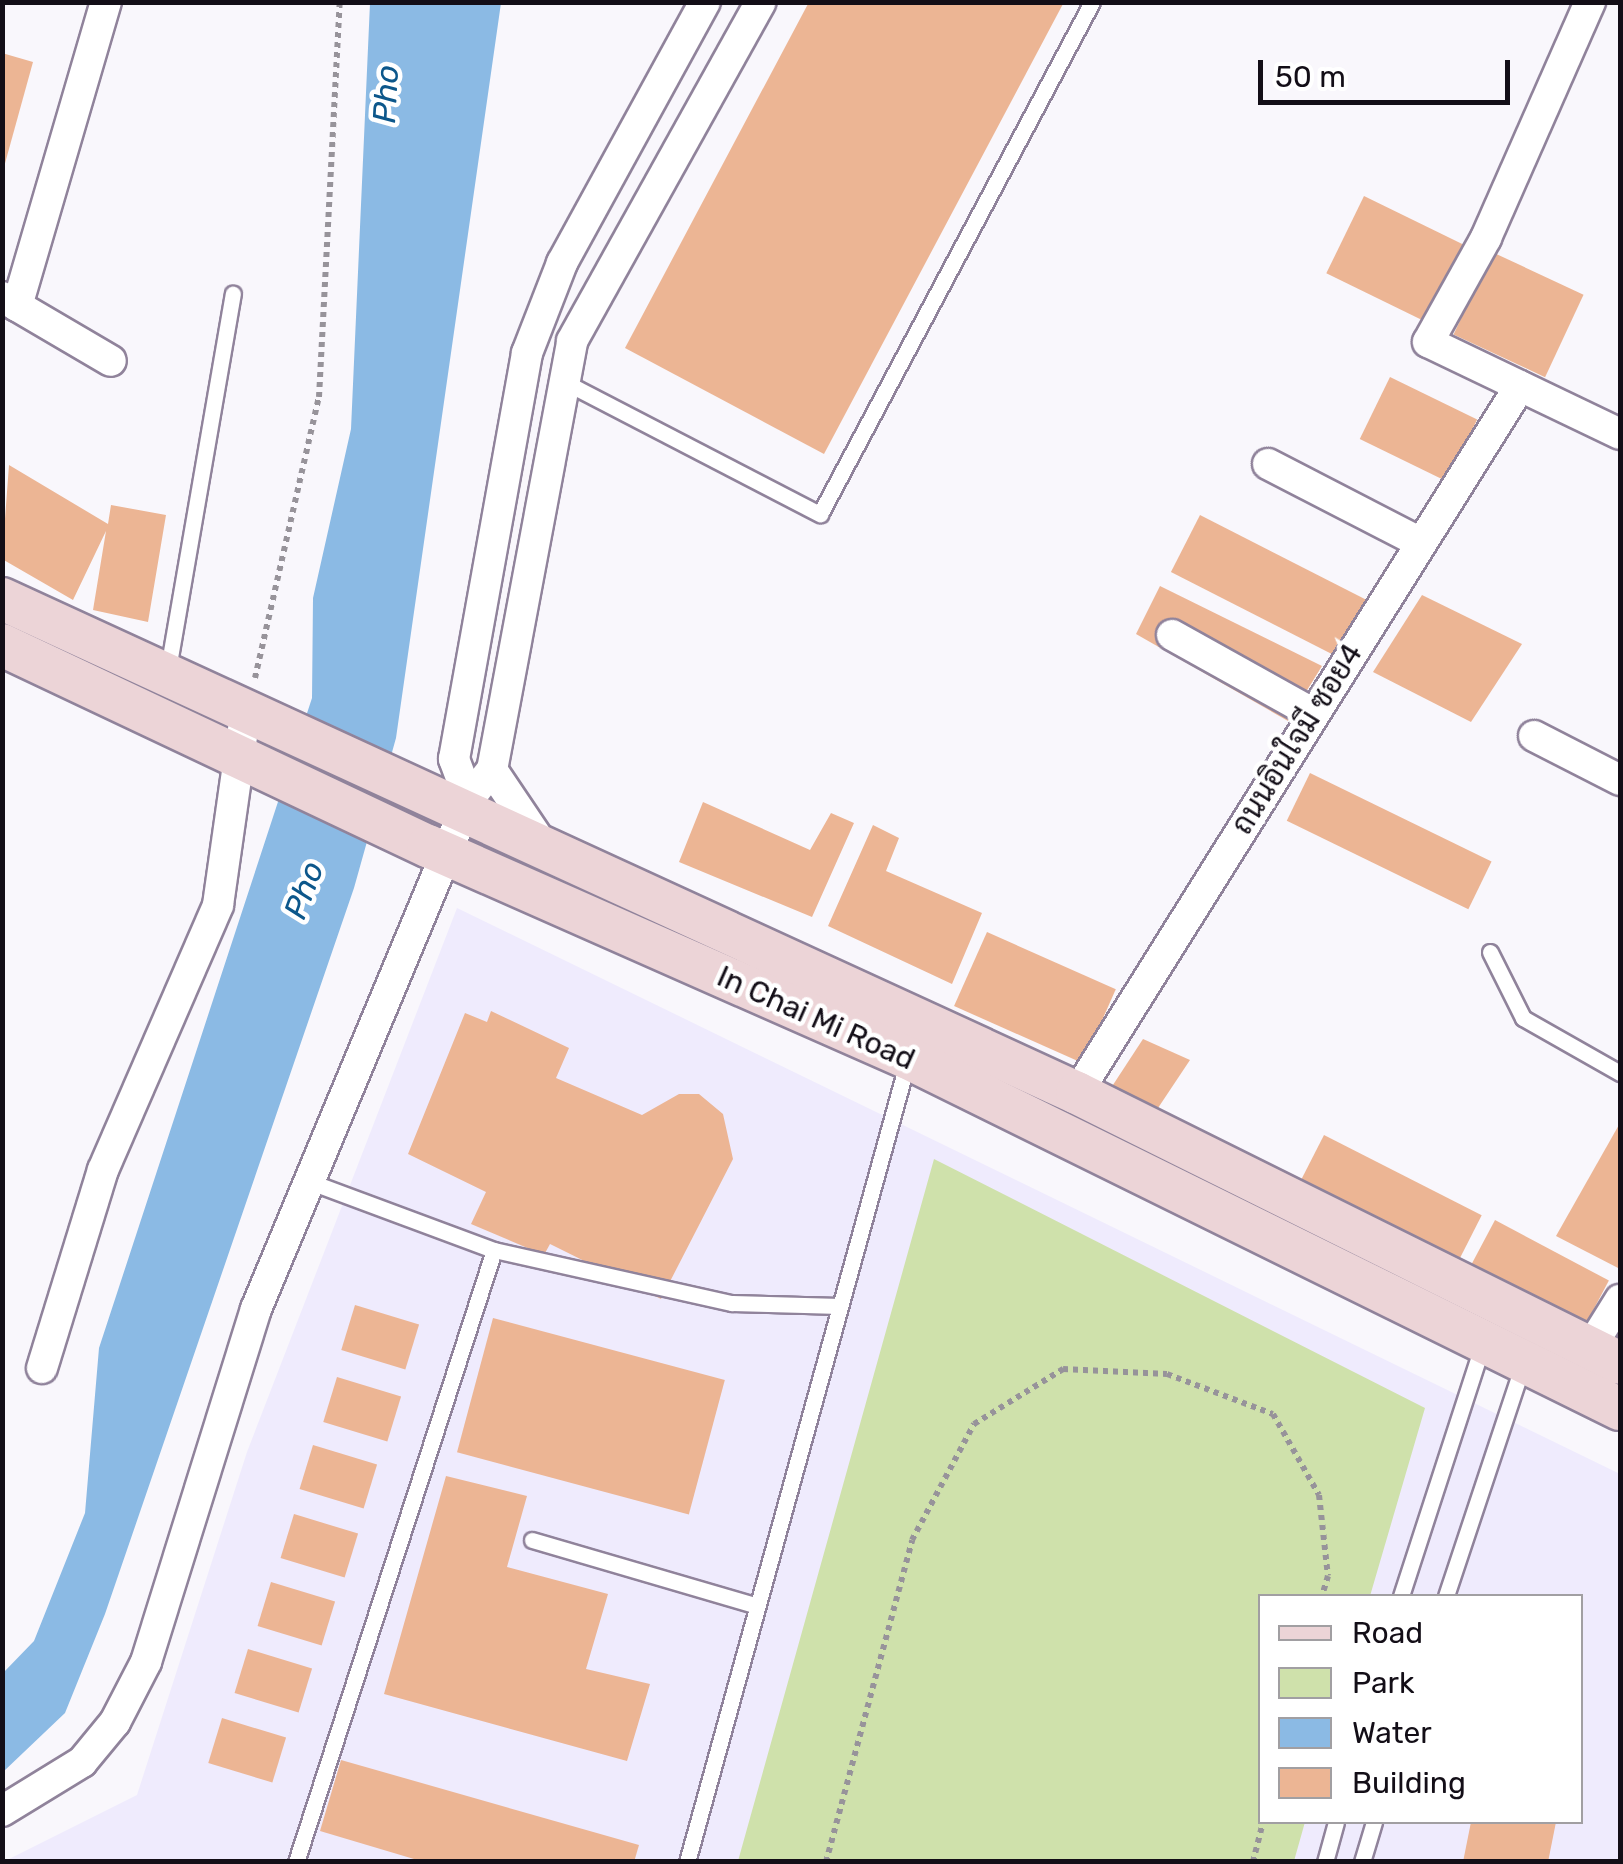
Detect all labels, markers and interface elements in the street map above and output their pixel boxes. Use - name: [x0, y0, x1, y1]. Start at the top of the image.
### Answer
- scale bar: [1263, 40, 1516, 102]
- text: 50 m: [1275, 59, 1346, 95]
- water label: Pho: [365, 64, 407, 124]
- street label: ถนนอินใจมี ซอย4: [1224, 637, 1370, 841]
- water label: Pho: [276, 856, 332, 924]
- street label: In Chai Mi Road: [712, 958, 920, 1078]
- legend: [1258, 1594, 1583, 1824]
- text: Road: [1352, 1615, 1423, 1651]
- text: Park: [1352, 1665, 1414, 1701]
- text: Water: [1352, 1715, 1432, 1751]
- text: Building: [1352, 1765, 1466, 1801]

